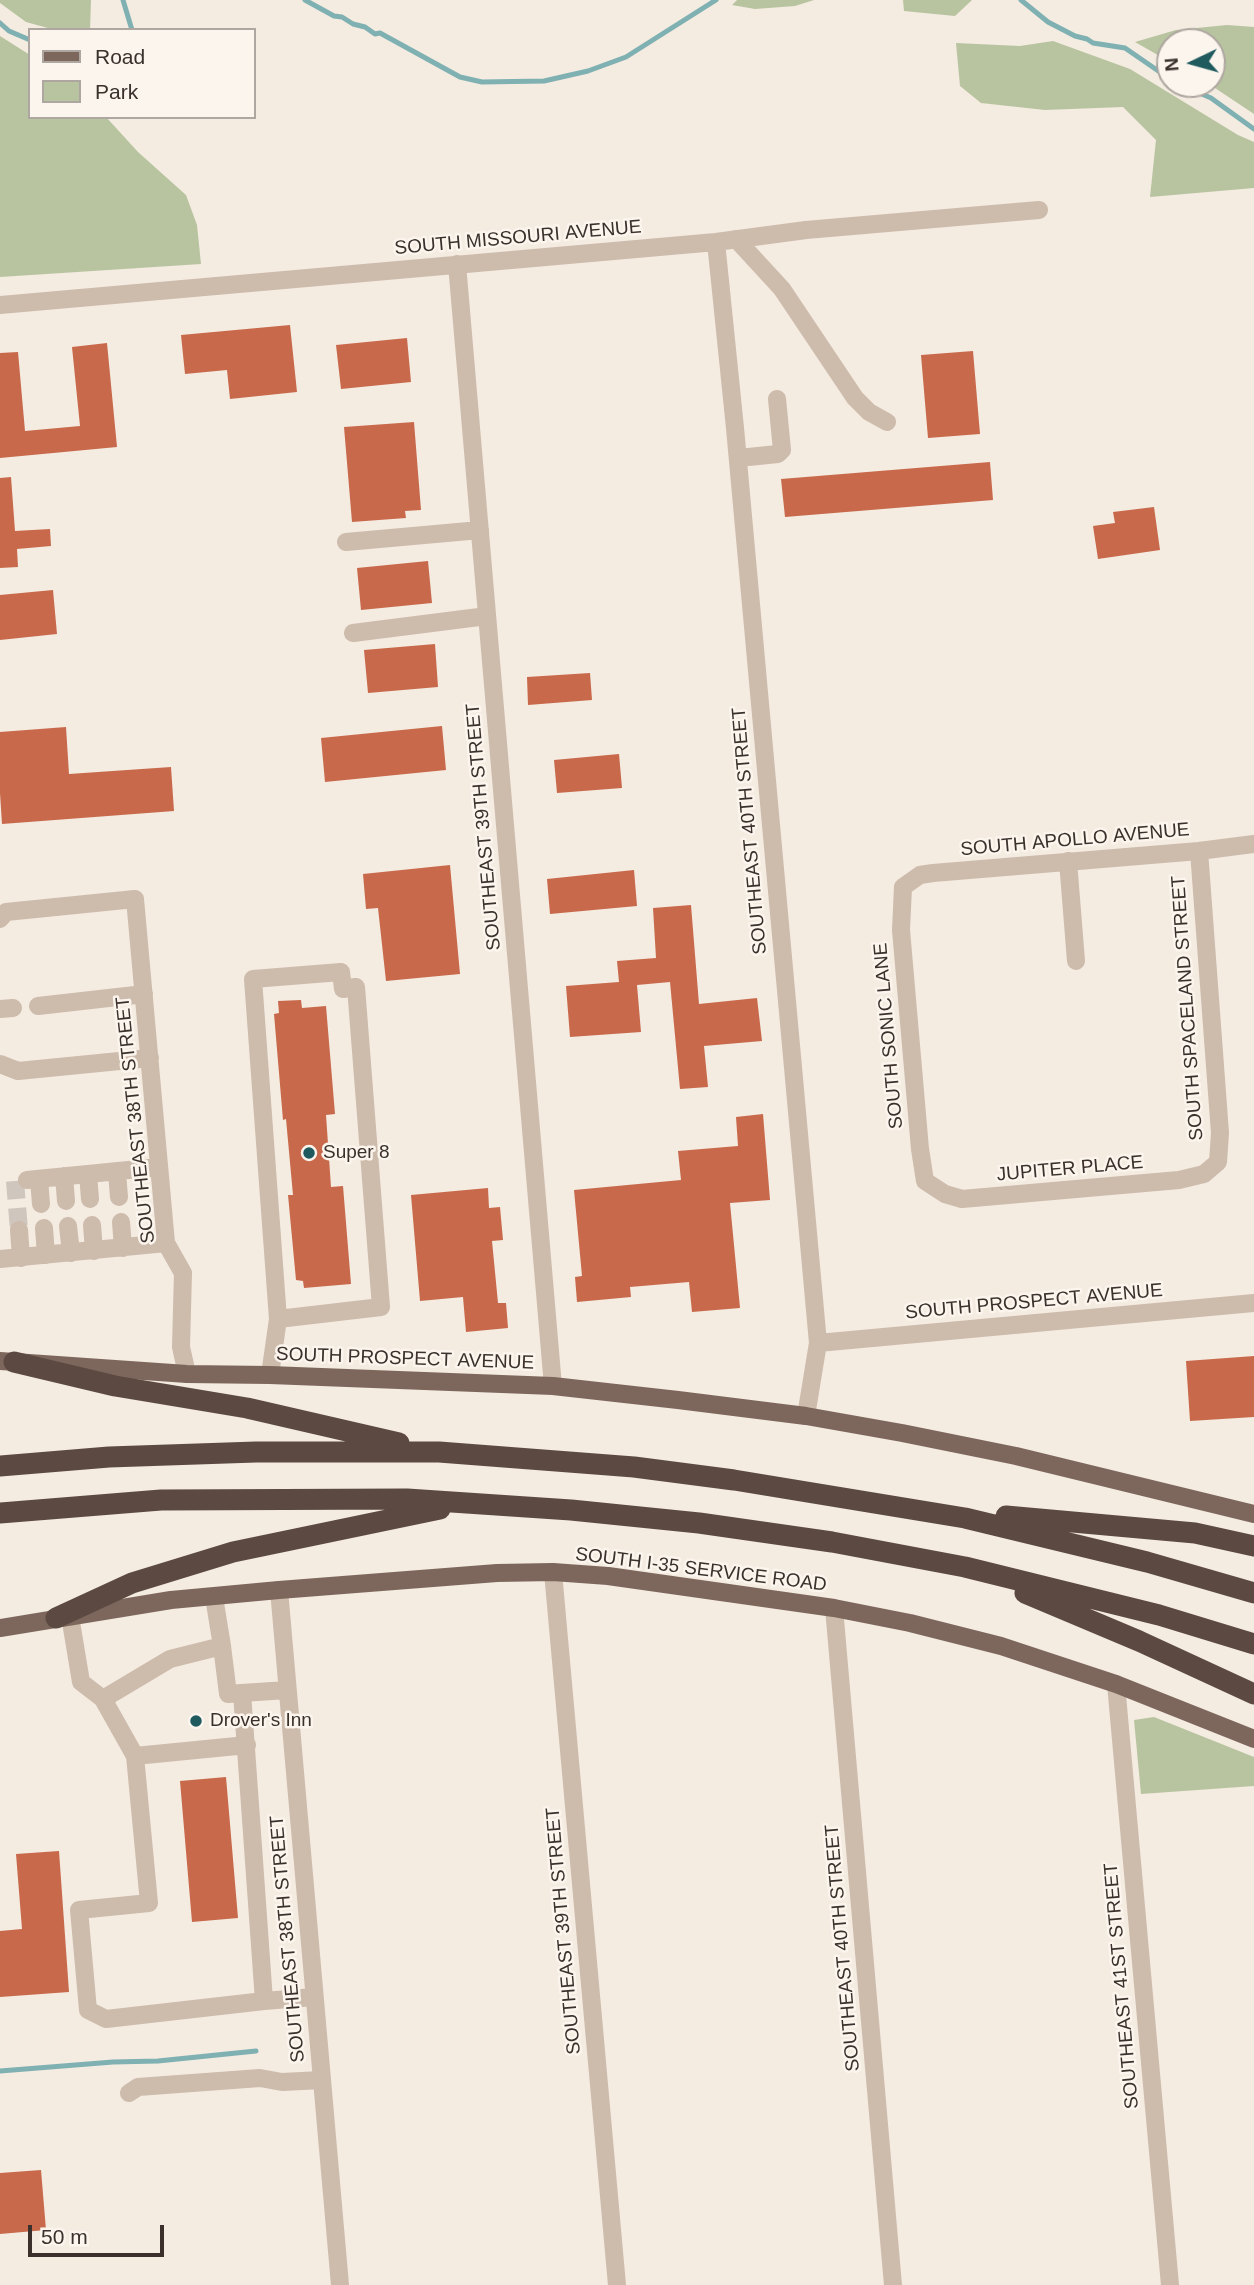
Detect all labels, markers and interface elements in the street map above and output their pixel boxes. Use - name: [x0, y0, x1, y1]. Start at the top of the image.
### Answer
- legend: [28, 28, 256, 119]
- north arrow: [1156, 28, 1226, 98]
- text: Road: [95, 45, 145, 68]
- text: N: [1161, 57, 1183, 72]
- text: Park: [95, 80, 138, 103]
- street label: SOUTH MISSOURI AVENUE: [394, 216, 642, 260]
- street label: SOUTHEAST 39TH STREET: [462, 702, 506, 952]
- street label: SOUTHEAST 40TH STREET: [728, 706, 772, 956]
- street label: SOUTH APOLLO AVENUE: [960, 819, 1190, 861]
- street label: SOUTH SPACELAND STREET: [1167, 875, 1209, 1141]
- street label: SOUTH SONIC LANE: [870, 942, 908, 1130]
- street label: SOUTHEAST 38TH STREET: [112, 995, 160, 1245]
- place label: Super 8: [323, 1142, 390, 1164]
- marker: Super 8: [301, 1145, 317, 1161]
- street label: JUPITER PLACE: [996, 1151, 1144, 1187]
- street label: SOUTH PROSPECT AVENUE: [904, 1279, 1164, 1325]
- street label: SOUTH PROSPECT AVENUE: [276, 1343, 534, 1375]
- street label: SOUTH I-35 SERVICE ROAD: [574, 1543, 828, 1597]
- place label: Drover's Inn: [210, 1710, 312, 1732]
- marker: Drover's Inn: [188, 1713, 204, 1729]
- street label: SOUTHEAST 39TH STREET: [542, 1806, 586, 2056]
- street label: SOUTHEAST 38TH STREET: [266, 1814, 310, 2064]
- street label: SOUTHEAST 40TH STREET: [821, 1823, 865, 2073]
- street label: SOUTHEAST 41ST STREET: [1100, 1862, 1144, 2110]
- scale bar: [32, 2212, 168, 2256]
- text: 50 m: [41, 2225, 88, 2248]

